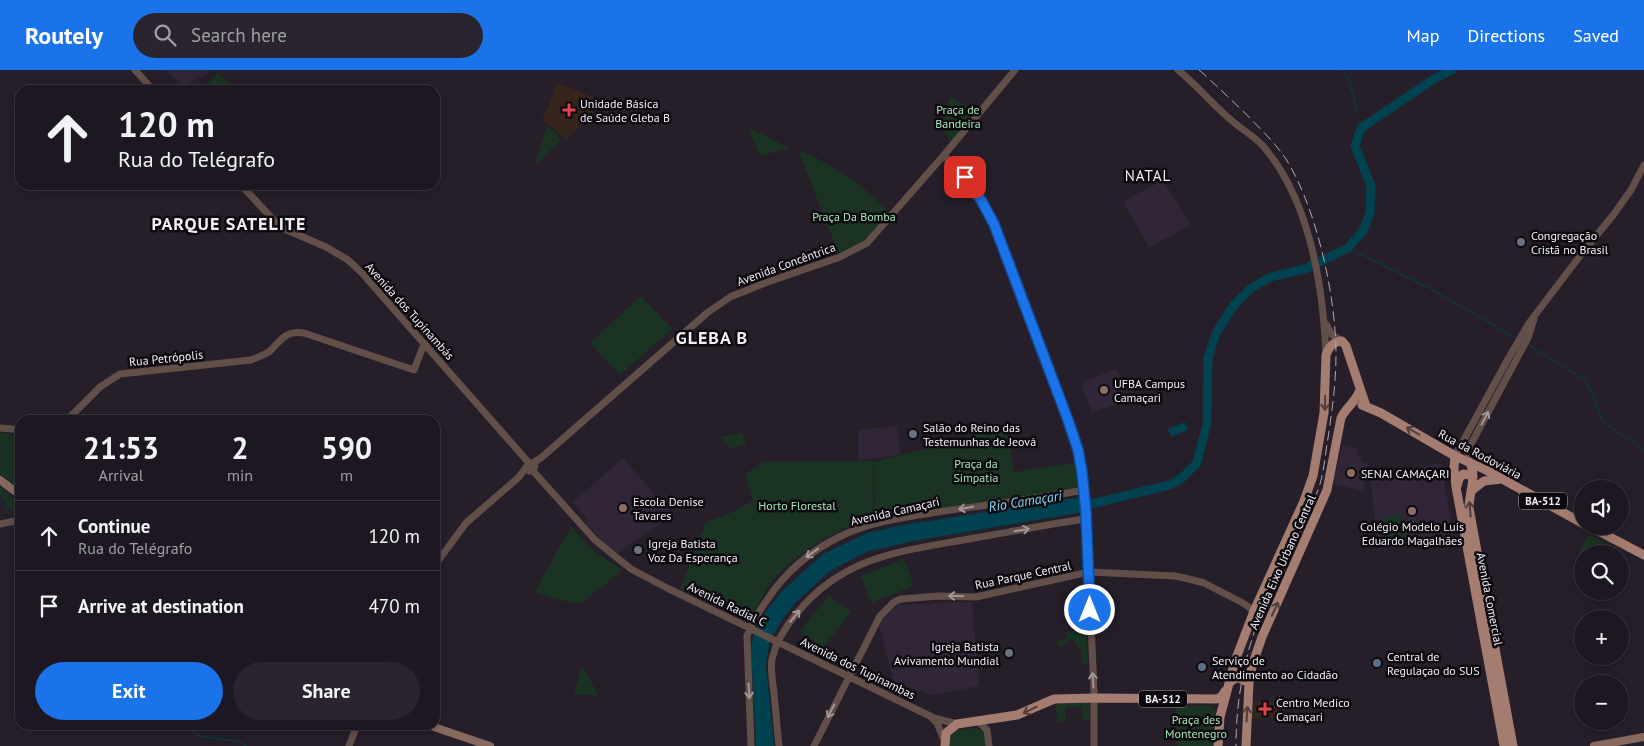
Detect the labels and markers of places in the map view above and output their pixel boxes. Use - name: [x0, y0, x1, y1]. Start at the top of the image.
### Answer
- place label: Unidade Básica de Saúde Gleba B: [580, 96, 670, 125]
- marker: Unidade Básica de Saúde Gleba B: [562, 103, 576, 117]
- pin: [944, 156, 986, 198]
- place label: Congregação Cristã no Brasil: [1531, 228, 1609, 257]
- marker: Congregação Cristã no Brasil: [1515, 236, 1527, 248]
- place label: UFBA Campus Camaçari: [1114, 376, 1185, 405]
- marker: UFBA Campus Camaçari: [1098, 384, 1110, 396]
- place label: Salão do Reino das Testemunhas de Jeová: [923, 420, 1036, 449]
- marker: Salão do Reino das Testemunhas de Jeová: [907, 428, 919, 440]
- place label: SENAI CAMAÇARI: [1361, 466, 1450, 481]
- marker: SENAI CAMAÇARI: [1345, 467, 1357, 479]
- place label: Escola Denise Tavares: [633, 494, 704, 523]
- marker: Escola Denise Tavares: [617, 502, 629, 514]
- marker: Colégio Modelo Luis Eduardo Magalhães: [1406, 505, 1418, 517]
- place label: Colégio Modelo Luis Eduardo Magalhães: [1360, 519, 1464, 548]
- place label: Igreja Batista Voz Da Esperança: [647, 536, 738, 565]
- marker: Igreja Batista Voz Da Esperança: [632, 544, 644, 556]
- place label: Igreja Batista Avivamento Mundial: [894, 639, 999, 668]
- marker: Igreja Batista Avivamento Mundial: [1003, 647, 1015, 659]
- place label: Central de Regulaçao do SUS: [1387, 649, 1480, 678]
- place label: Serviço de Atendimento ao Cidadão: [1212, 653, 1338, 682]
- marker: Central de Regulaçao do SUS: [1371, 657, 1383, 669]
- marker: Serviço de Atendimento ao Cidadão: [1196, 661, 1208, 673]
- place label: Centro Medico Camaçari: [1276, 695, 1350, 724]
- marker: Centro Medico Camaçari: [1258, 702, 1272, 716]

